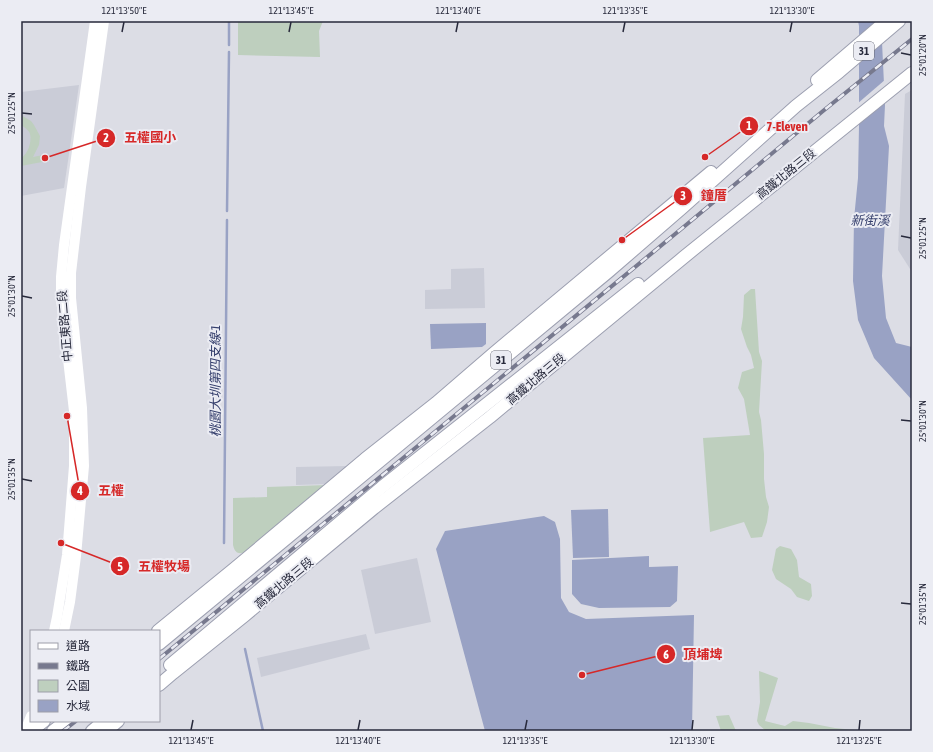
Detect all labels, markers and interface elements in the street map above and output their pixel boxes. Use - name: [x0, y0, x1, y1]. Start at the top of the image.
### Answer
- text: 121°13'50"E: [102, 5, 147, 16]
- text: 121°13'45"E: [269, 5, 314, 16]
- text: 121°13'40"E: [436, 5, 481, 16]
- text: 121°13'35"E: [603, 5, 648, 16]
- text: 121°13'30"E: [770, 5, 815, 16]
- text: 25°01'20"N: [917, 34, 928, 76]
- road number: 31: [854, 42, 874, 60]
- text: 25°01'25"N: [6, 92, 17, 134]
- callout: 7-Eleven: [739, 114, 816, 139]
- text: 1: [746, 119, 752, 133]
- text: 7-Eleven: [766, 119, 808, 134]
- callout: 五權國小: [96, 125, 184, 150]
- text: 五權國小: [124, 130, 177, 145]
- text: 2: [103, 131, 109, 145]
- street label: 高鐵北路三段: [754, 146, 818, 202]
- callout: 鐘厝: [673, 183, 735, 208]
- text: 鐘厝: [701, 188, 727, 203]
- text: 3: [680, 189, 686, 203]
- water label: 新街溪: [850, 213, 891, 228]
- text: 25°01'25"N: [917, 217, 928, 259]
- text: 25°01'30"N: [6, 275, 17, 317]
- street label: 中正東路二段: [55, 290, 75, 362]
- water label: 桃園大圳第四支線-1: [208, 325, 223, 437]
- street label: 高鐵北路三段: [504, 350, 568, 408]
- road number: 31: [491, 351, 511, 369]
- text: 25°01'30"N: [917, 400, 928, 442]
- text: 25°01'35"N: [6, 458, 17, 500]
- callout: 五權: [70, 478, 132, 503]
- text: 五權: [98, 483, 124, 498]
- text: 4: [76, 484, 83, 498]
- callout: 五權牧場: [110, 554, 198, 579]
- street label: 高鐵北路三段: [252, 554, 316, 612]
- text: 五權牧場: [138, 559, 190, 574]
- text: 5: [117, 560, 123, 574]
- text: 25°01'35"N: [917, 583, 928, 625]
- legend: [30, 630, 160, 722]
- text: 道路: [66, 639, 90, 653]
- callout: 頂埔埤: [656, 642, 731, 667]
- text: 頂埔埤: [683, 647, 723, 662]
- text: 6: [663, 648, 669, 662]
- text: 鐵路: [66, 659, 90, 673]
- text: 公園: [66, 679, 90, 693]
- text: 水域: [66, 699, 90, 713]
- text: 121°13'45"E: [169, 735, 214, 746]
- text: 121°13'40"E: [336, 735, 381, 746]
- text: 121°13'35"E: [503, 735, 548, 746]
- text: 121°13'30"E: [670, 735, 715, 746]
- text: 121°13'25"E: [837, 735, 882, 746]

